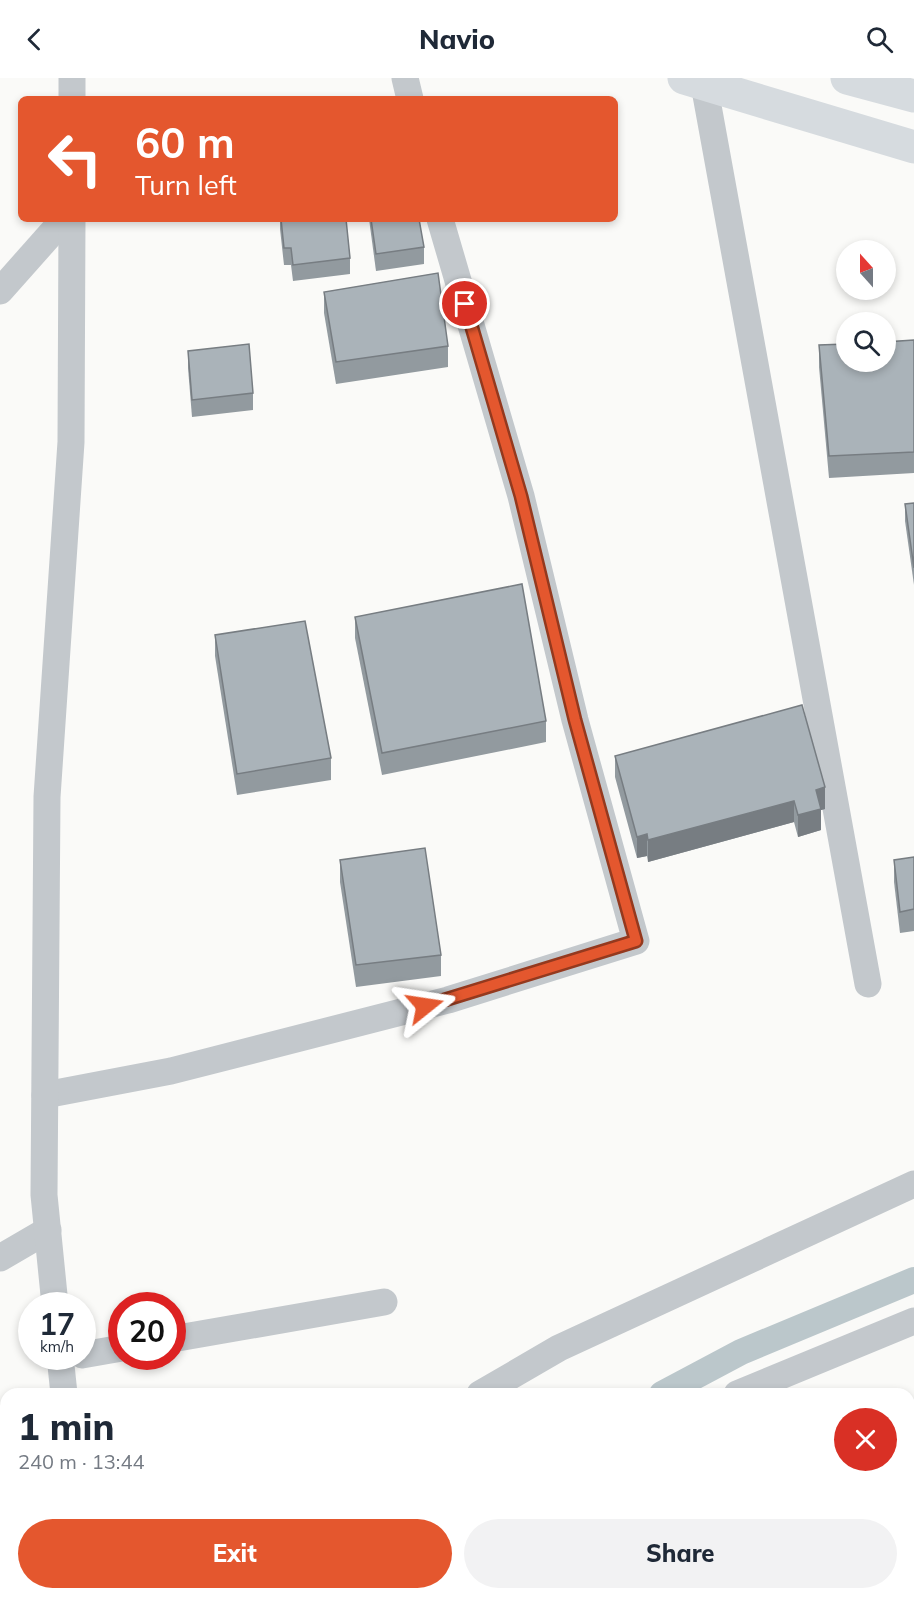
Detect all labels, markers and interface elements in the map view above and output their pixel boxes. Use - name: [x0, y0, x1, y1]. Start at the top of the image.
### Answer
- text: Navio: [419, 22, 495, 56]
- icon: back: [18, 23, 51, 56]
- icon: search: [863, 23, 896, 56]
- text: 60 m: [135, 116, 235, 169]
- icon: left: [36, 120, 114, 198]
- text: Turn left: [135, 168, 237, 202]
- north arrow: [836, 240, 896, 300]
- map controls: [836, 240, 896, 372]
- pin: [439, 278, 490, 329]
- icon: arrive: [448, 287, 481, 320]
- button: search: [836, 312, 896, 372]
- position arrow: [393, 974, 457, 1038]
- speed limit sign: 20: [108, 1292, 186, 1370]
- text: 17: [39, 1305, 75, 1343]
- text: km/h: [40, 1337, 74, 1356]
- text: 1 min: [18, 1404, 114, 1449]
- button: close: [834, 1408, 897, 1471]
- text: 240 m · 13:44: [18, 1449, 144, 1474]
- button: Exit: [18, 1519, 452, 1588]
- button: Share: [464, 1519, 897, 1588]

